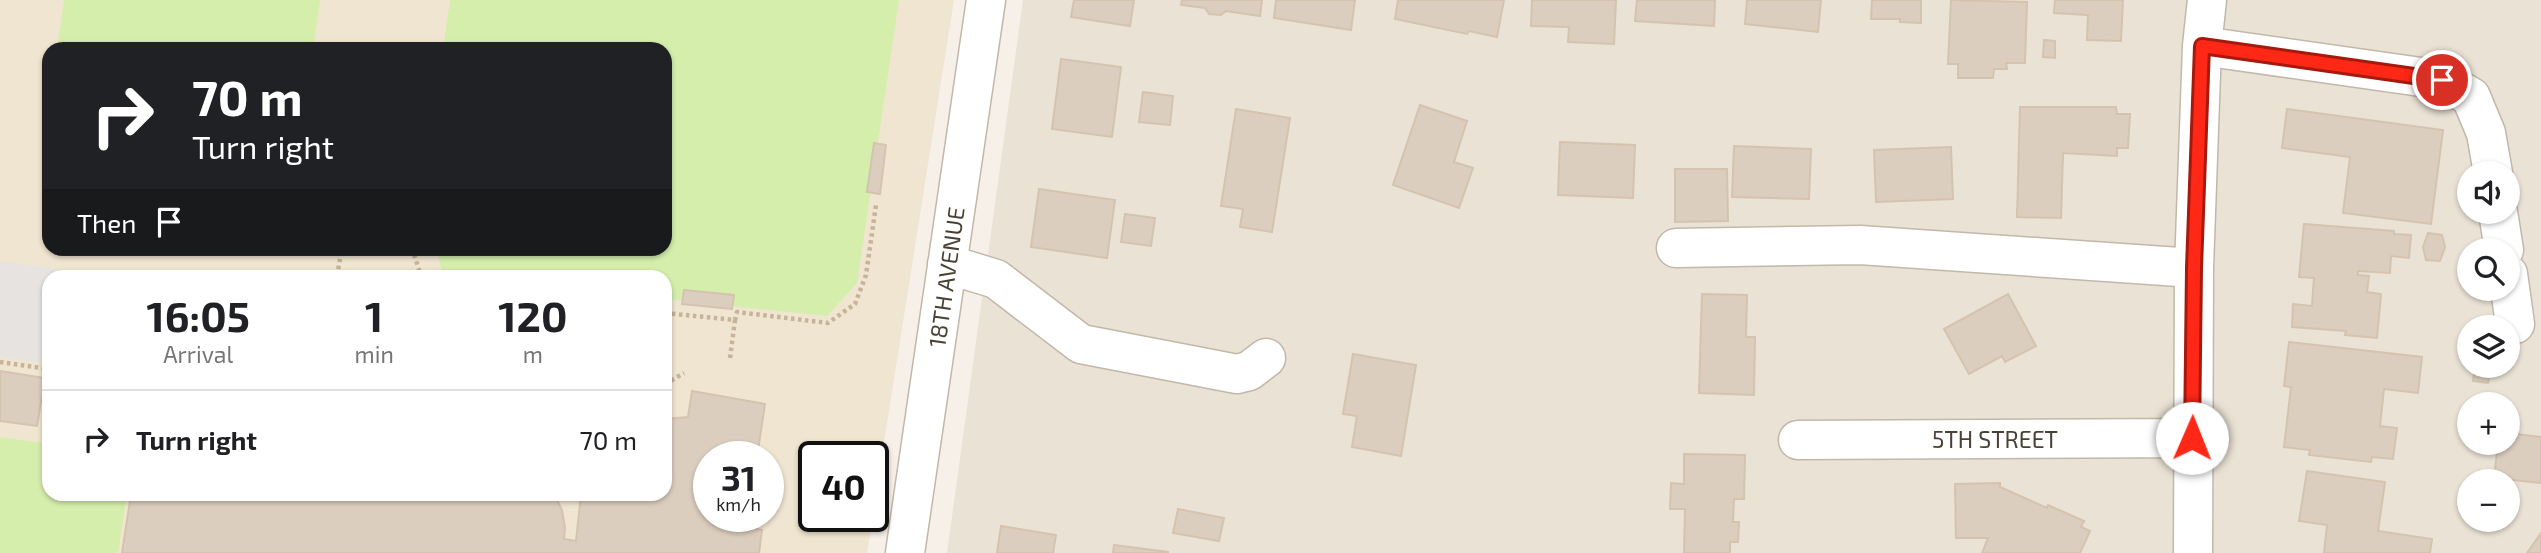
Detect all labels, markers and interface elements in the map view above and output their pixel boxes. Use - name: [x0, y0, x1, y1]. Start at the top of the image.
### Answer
- pin: [2412, 50, 2472, 110]
- icon: arrive: [2423, 61, 2461, 99]
- text: 70 m: [192, 67, 303, 126]
- icon: right: [77, 70, 168, 161]
- text: Turn right: [192, 127, 334, 165]
- map controls: [2457, 161, 2520, 532]
- button: sound: [2457, 161, 2520, 224]
- icon: arrive: [150, 203, 188, 241]
- street label: 18TH AVENUE: [922, 205, 970, 349]
- text: Then: [77, 207, 136, 238]
- button: search: [2457, 238, 2520, 301]
- text: 16:05: [147, 290, 250, 340]
- text: 1: [365, 290, 383, 340]
- text: 120: [498, 290, 567, 340]
- button: layers: [2457, 315, 2520, 378]
- text: Arrival: [163, 340, 233, 368]
- text: min: [355, 340, 394, 368]
- text: m: [523, 340, 543, 368]
- button: +: [2457, 392, 2520, 455]
- position arrow: [2155, 401, 2229, 475]
- icon: right: [77, 420, 115, 458]
- text: Turn right: [136, 424, 257, 455]
- text: 70 m: [579, 424, 637, 455]
- street label: 5TH STREET: [1932, 425, 2058, 453]
- speed limit sign: 40: [798, 441, 889, 532]
- text: 31: [721, 456, 756, 498]
- button: −: [2457, 469, 2520, 532]
- text: km/h: [716, 493, 761, 515]

